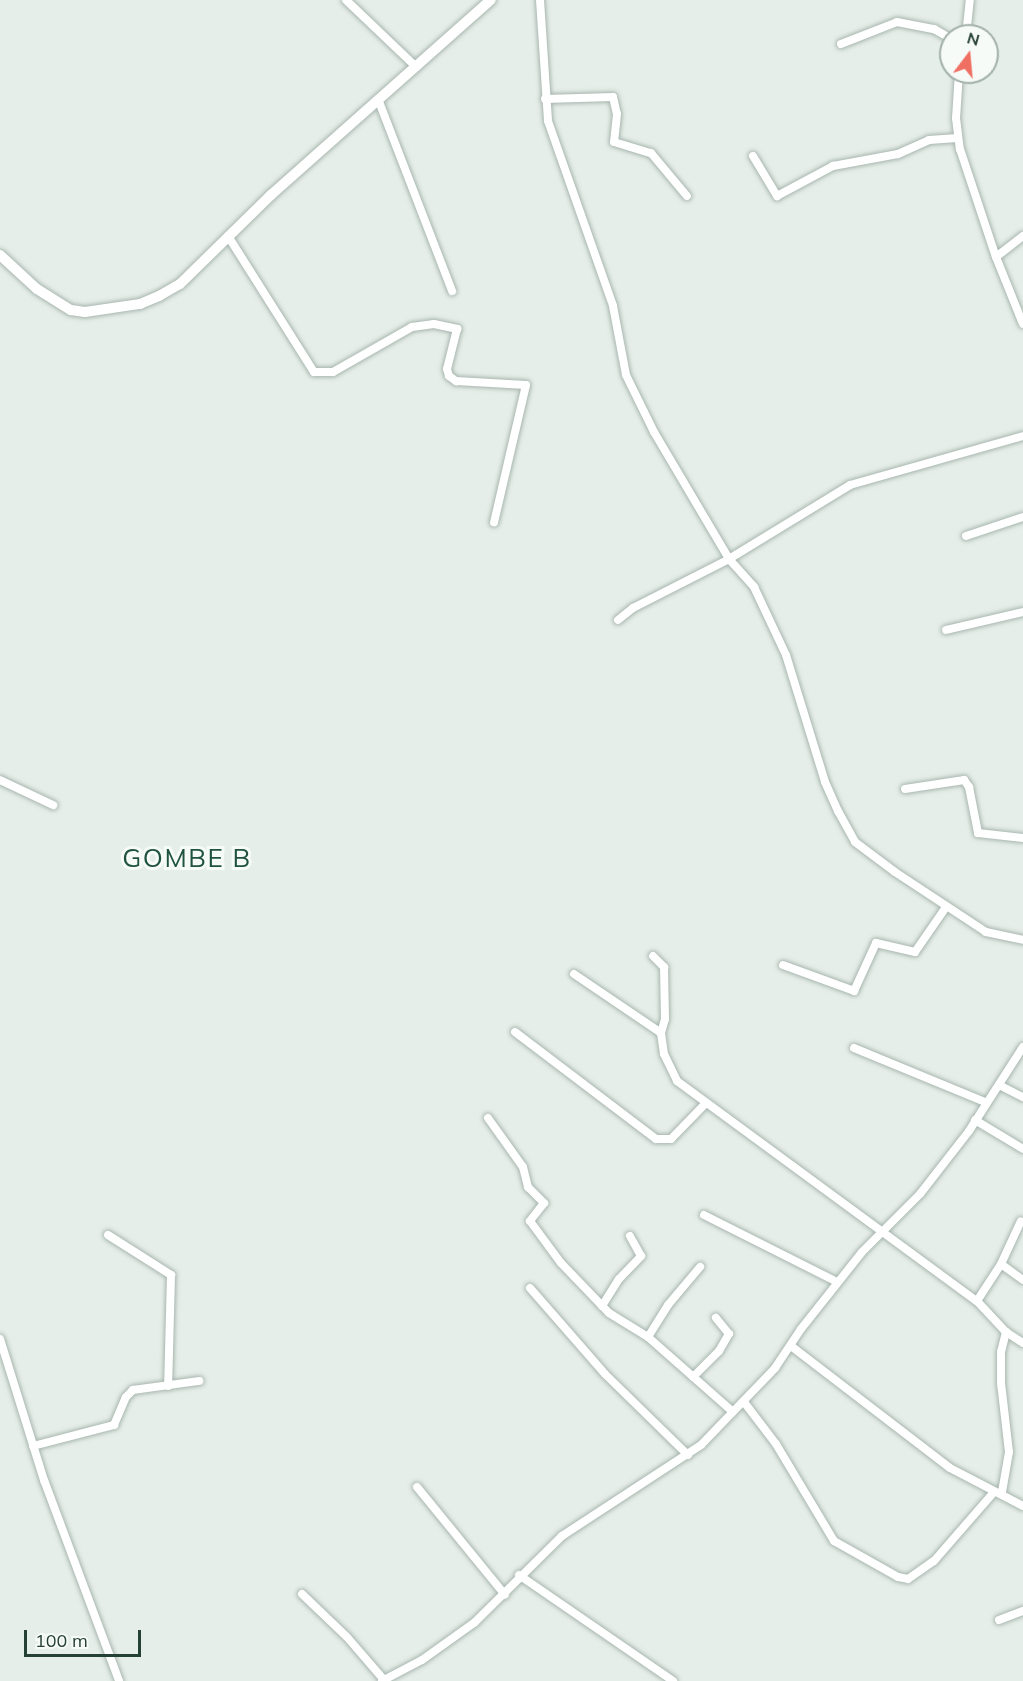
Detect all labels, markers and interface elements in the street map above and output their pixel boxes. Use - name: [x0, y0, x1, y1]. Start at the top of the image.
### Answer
- north arrow: [939, 24, 999, 84]
- text: N: [965, 27, 982, 50]
- district label: GOMBE B: [122, 842, 252, 874]
- scale bar: [27, 1618, 144, 1656]
- text: 100 m: [35, 1629, 88, 1652]

